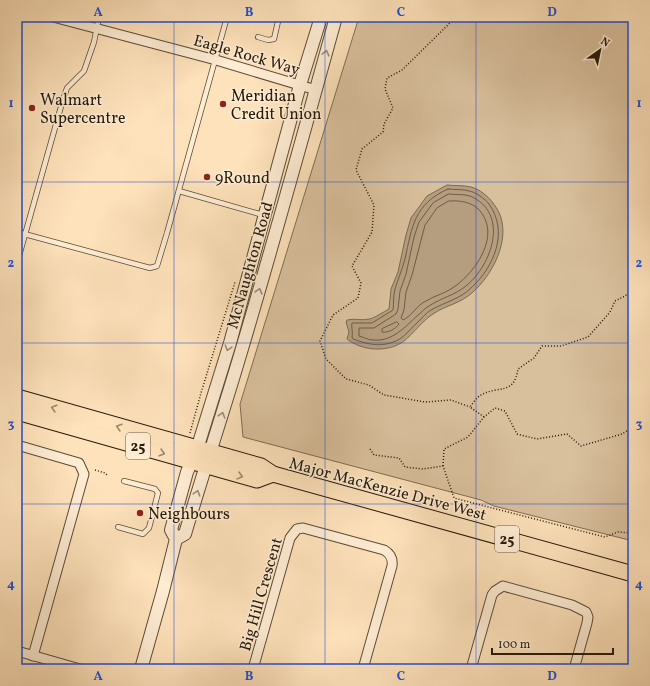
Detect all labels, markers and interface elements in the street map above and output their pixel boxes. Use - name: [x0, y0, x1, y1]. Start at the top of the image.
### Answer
- text: A: [93, 4, 103, 22]
- text: B: [245, 4, 254, 22]
- text: C: [397, 4, 405, 22]
- text: D: [547, 4, 557, 22]
- street label: Eagle Rock Way: [191, 30, 303, 82]
- north arrow: [580, 30, 620, 70]
- text: N: [597, 34, 612, 51]
- one-way arrow: [321, 50, 330, 57]
- place label: Meridian Credit Union: [231, 86, 322, 126]
- place label: Walmart Supercentre: [40, 90, 126, 130]
- text: 1: [8, 95, 14, 113]
- text: 1: [636, 95, 642, 113]
- marker: Meridian Credit Union: [218, 99, 228, 109]
- marker: Walmart Supercentre: [27, 103, 37, 113]
- place label: 9Round: [215, 168, 270, 190]
- marker: 9Round: [202, 172, 212, 182]
- street label: McNaughton Road: [222, 199, 280, 332]
- text: 2: [8, 255, 15, 273]
- text: 2: [636, 255, 643, 273]
- one-way arrow: [254, 287, 263, 294]
- one-way arrow: [225, 344, 233, 351]
- one-way arrow: [51, 404, 58, 413]
- one-way arrow: [217, 412, 226, 419]
- text: 3: [8, 416, 15, 434]
- text: 3: [636, 416, 643, 434]
- one-way arrow: [116, 423, 123, 431]
- road number: 25: [126, 433, 150, 459]
- one-way arrow: [159, 448, 165, 456]
- street label: Major MacKenzie Drive West: [286, 453, 489, 527]
- one-way arrow: [237, 471, 243, 479]
- one-way arrow: [192, 490, 201, 497]
- place label: Neighbours: [148, 504, 230, 526]
- marker: Neighbours: [135, 508, 145, 518]
- road number: 25: [495, 526, 519, 552]
- street label: Big Hill Crescent: [235, 535, 289, 654]
- text: 4: [7, 576, 15, 594]
- text: 4: [635, 576, 643, 594]
- scale bar: [492, 630, 613, 656]
- text: 100 m: [498, 637, 531, 653]
- text: A: [93, 668, 103, 686]
- text: B: [245, 668, 254, 686]
- text: C: [397, 668, 405, 686]
- text: D: [547, 668, 557, 686]

